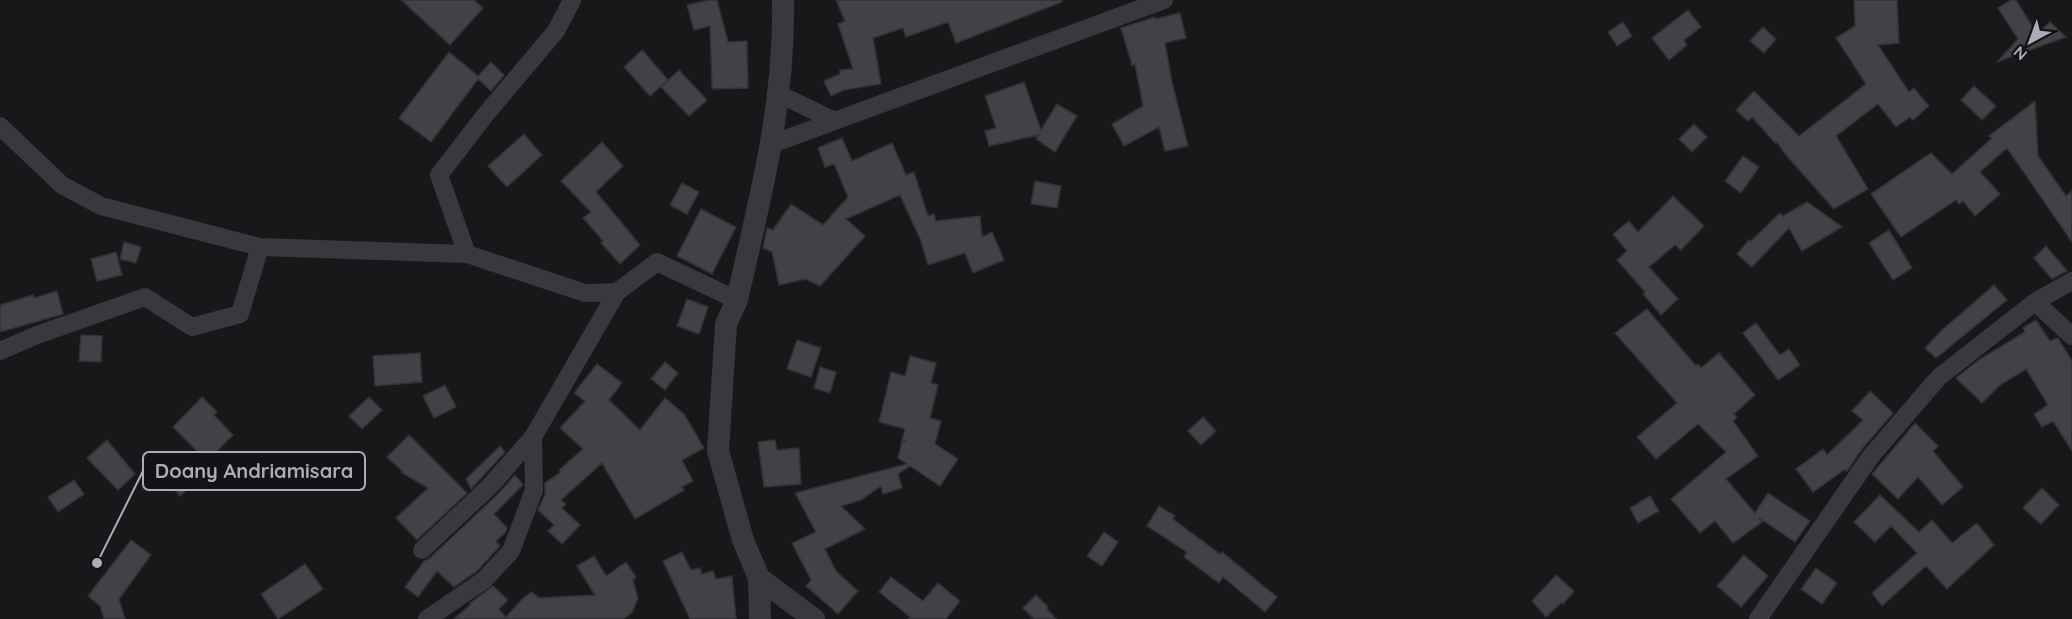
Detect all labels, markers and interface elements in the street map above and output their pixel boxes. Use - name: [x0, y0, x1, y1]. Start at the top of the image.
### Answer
- north arrow: [2000, 12, 2060, 72]
- text: N: [2009, 42, 2031, 65]
- callout: Doany Andriamisara: [143, 452, 365, 490]
- text: Doany Andriamisara: [155, 458, 353, 483]

